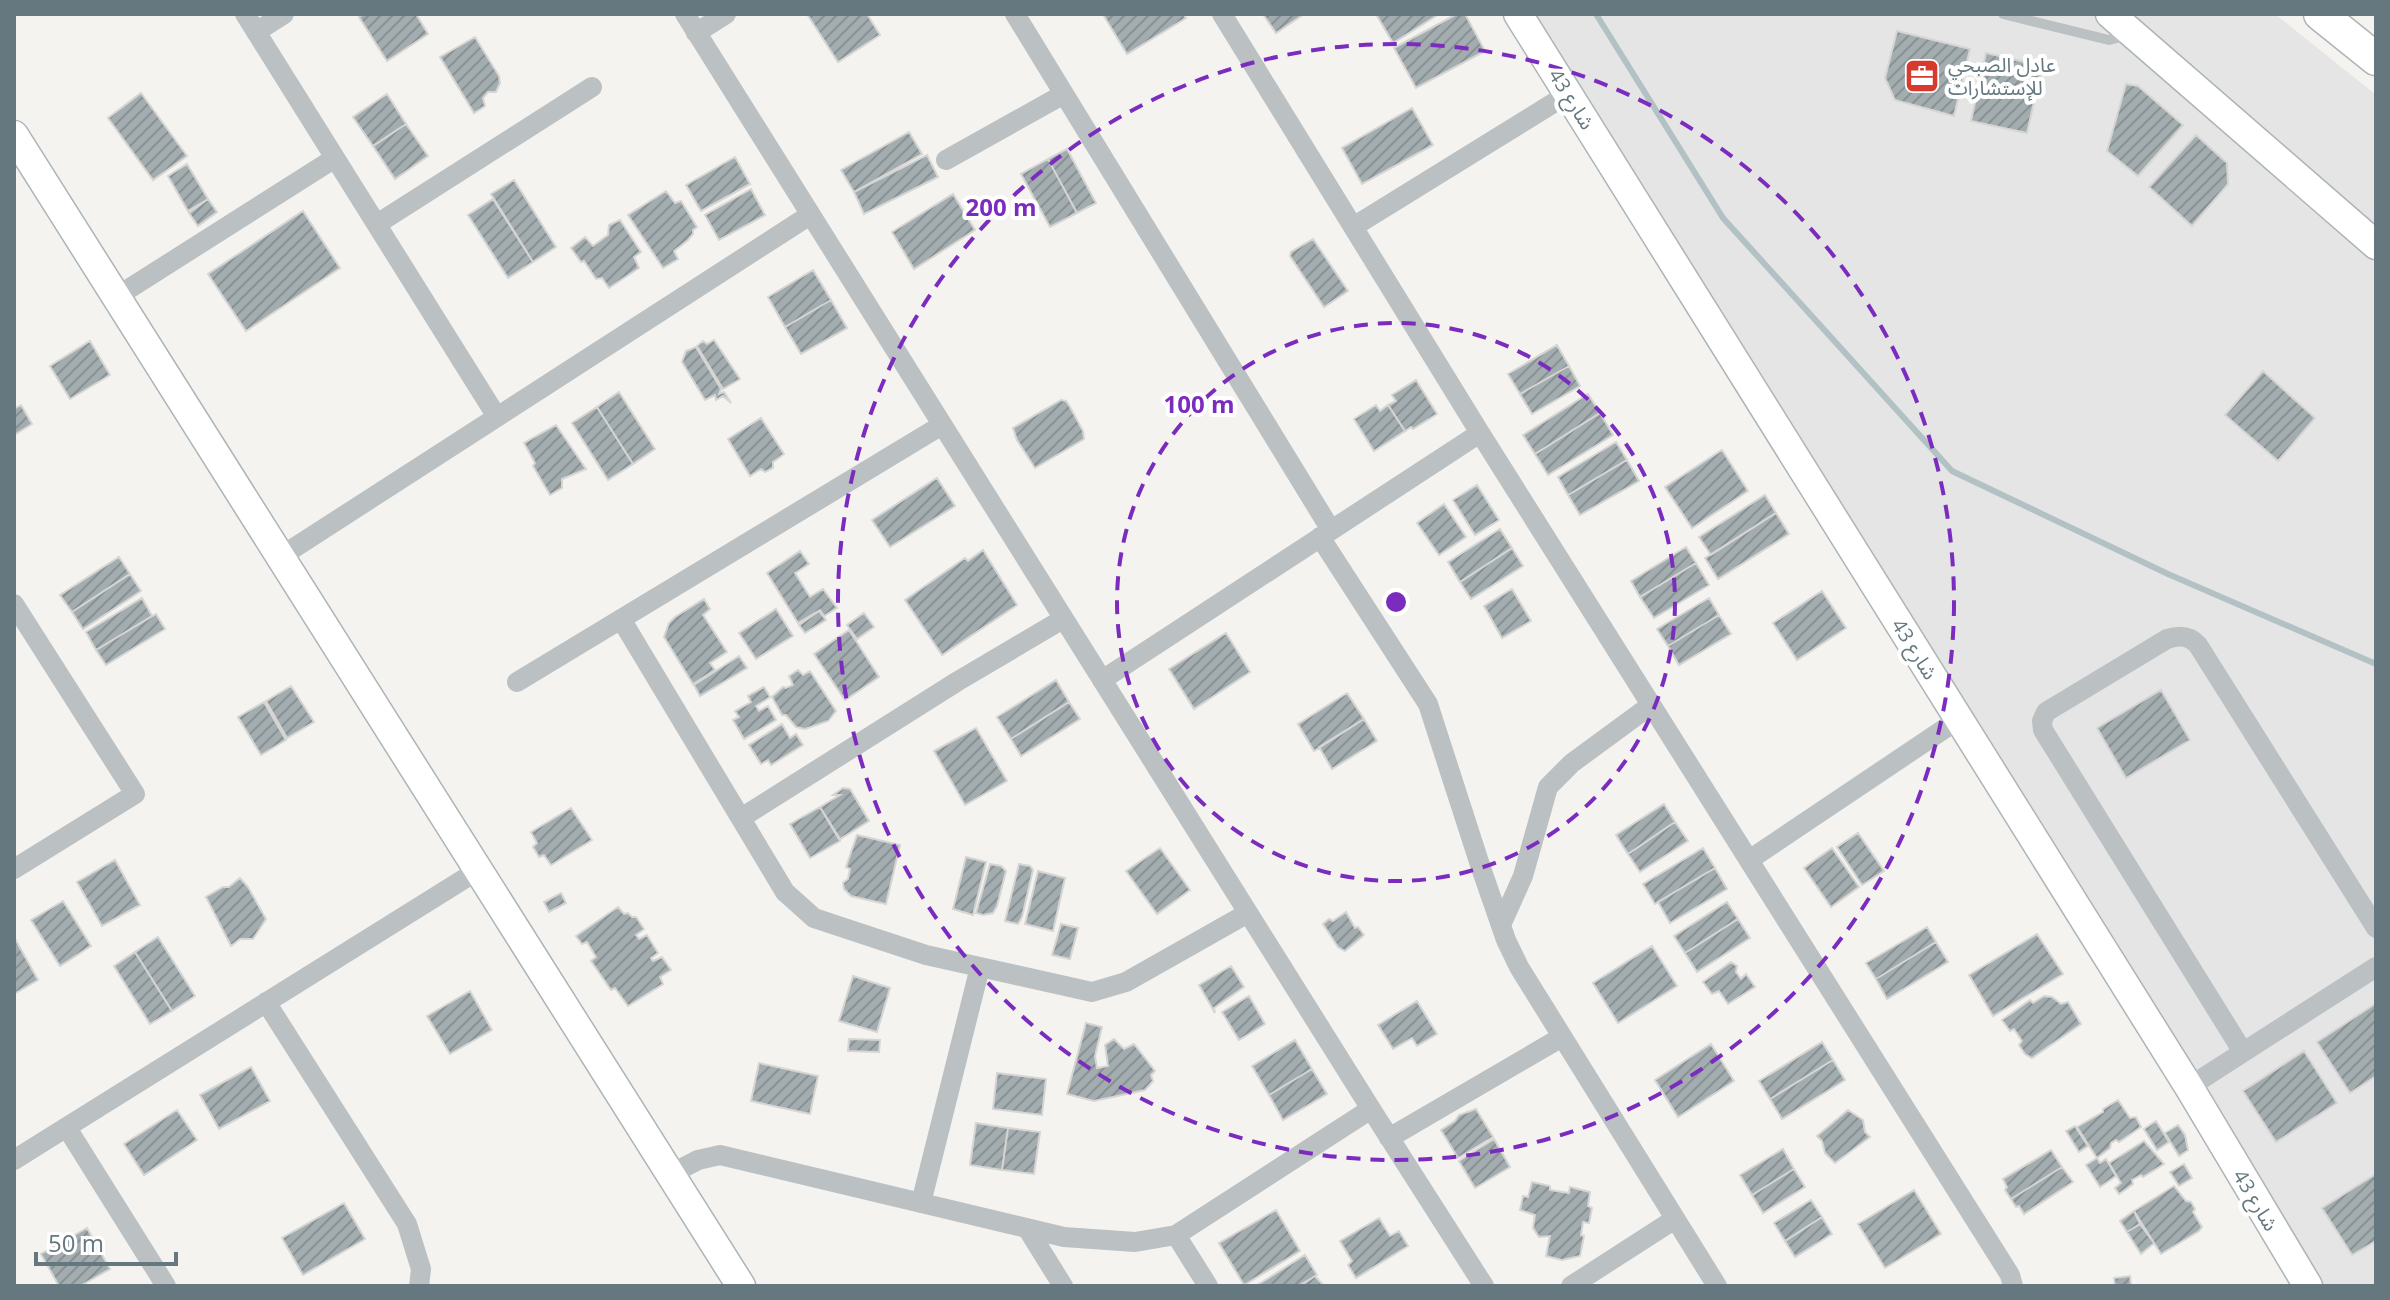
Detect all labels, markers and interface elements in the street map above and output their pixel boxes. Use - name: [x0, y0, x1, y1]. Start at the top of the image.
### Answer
- place label: عادل الصبحي للإستشارات: [1948, 51, 2056, 101]
- office icon: عادل الصبحي للإستشارات: [1903, 57, 1941, 95]
- street label: شارع 43: [1541, 63, 1601, 136]
- text: 200 m: [966, 190, 1036, 223]
- text: 100 m: [1164, 387, 1234, 420]
- centre of rings: [1382, 588, 1410, 616]
- street label: شارع 43: [1884, 613, 1944, 686]
- street label: شارع 43: [2225, 1164, 2285, 1237]
- scale bar: [36, 1216, 176, 1266]
- text: 50 m: [48, 1226, 104, 1259]

